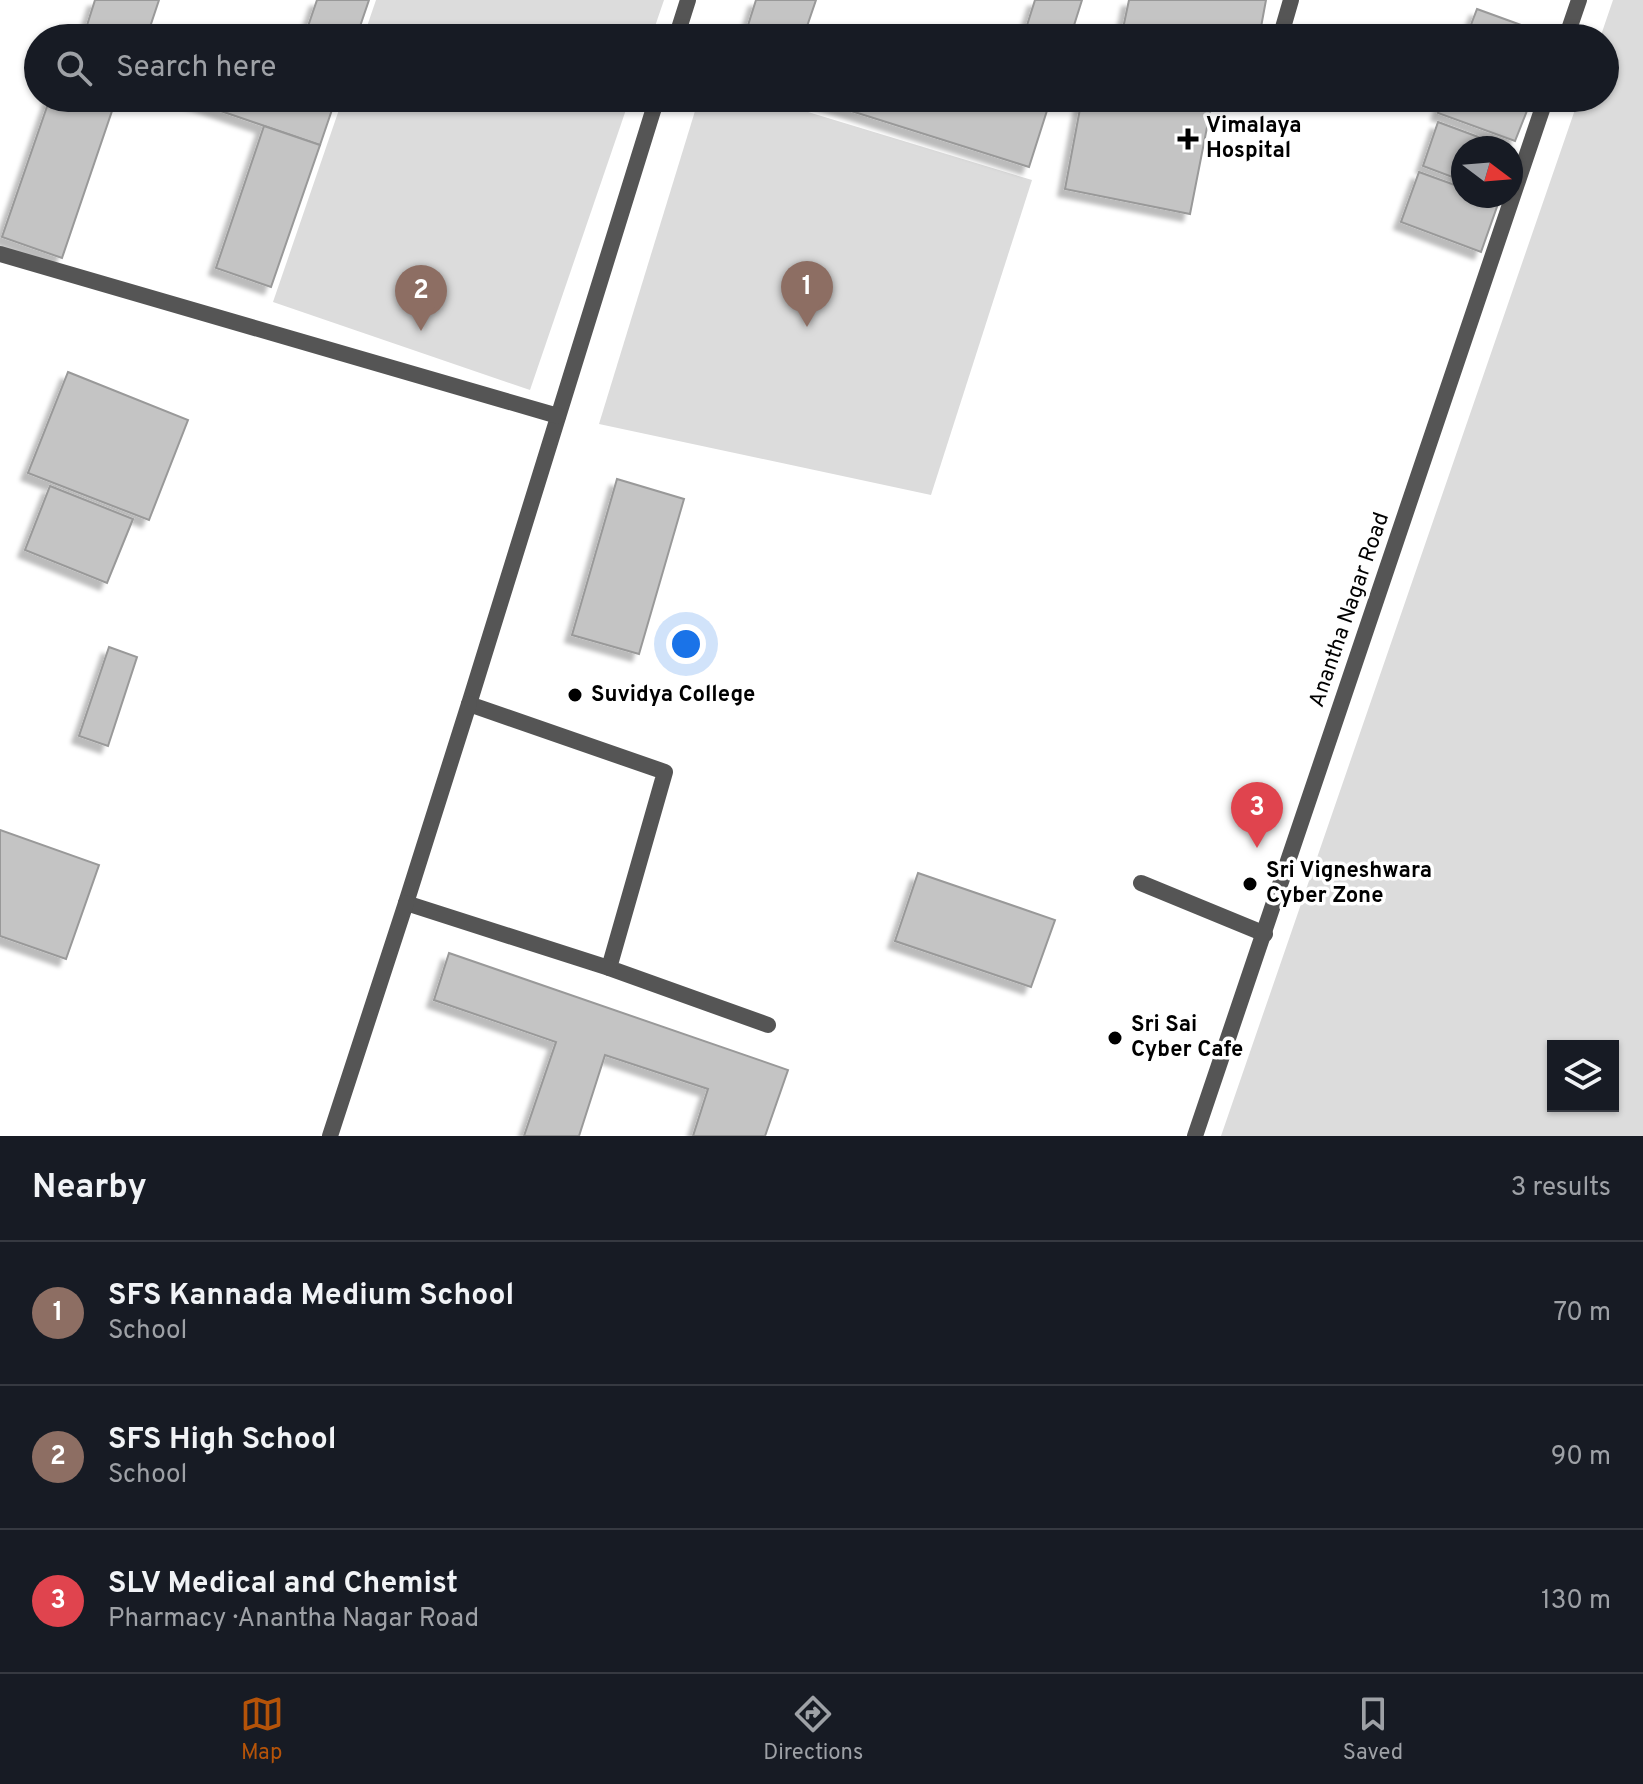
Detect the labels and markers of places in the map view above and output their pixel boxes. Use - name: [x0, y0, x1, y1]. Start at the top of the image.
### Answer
- place label: Vimalaya Hospital: [1206, 113, 1302, 165]
- marker: Vimalaya Hospital: [1177, 128, 1199, 150]
- pin: 1: [781, 261, 833, 327]
- pin: 2: [395, 265, 447, 331]
- place label: Suvidya College: [591, 682, 755, 709]
- marker: Suvidya College: [566, 686, 584, 704]
- pin: 3: [1231, 782, 1283, 848]
- place label: Sri Vigneshwara Cyber Zone: [1266, 858, 1432, 910]
- marker: Sri Vigneshwara Cyber Zone: [1241, 875, 1259, 893]
- place label: Sri Sai Cyber Cafe: [1131, 1012, 1243, 1064]
- marker: Sri Sai Cyber Cafe: [1106, 1029, 1124, 1047]

